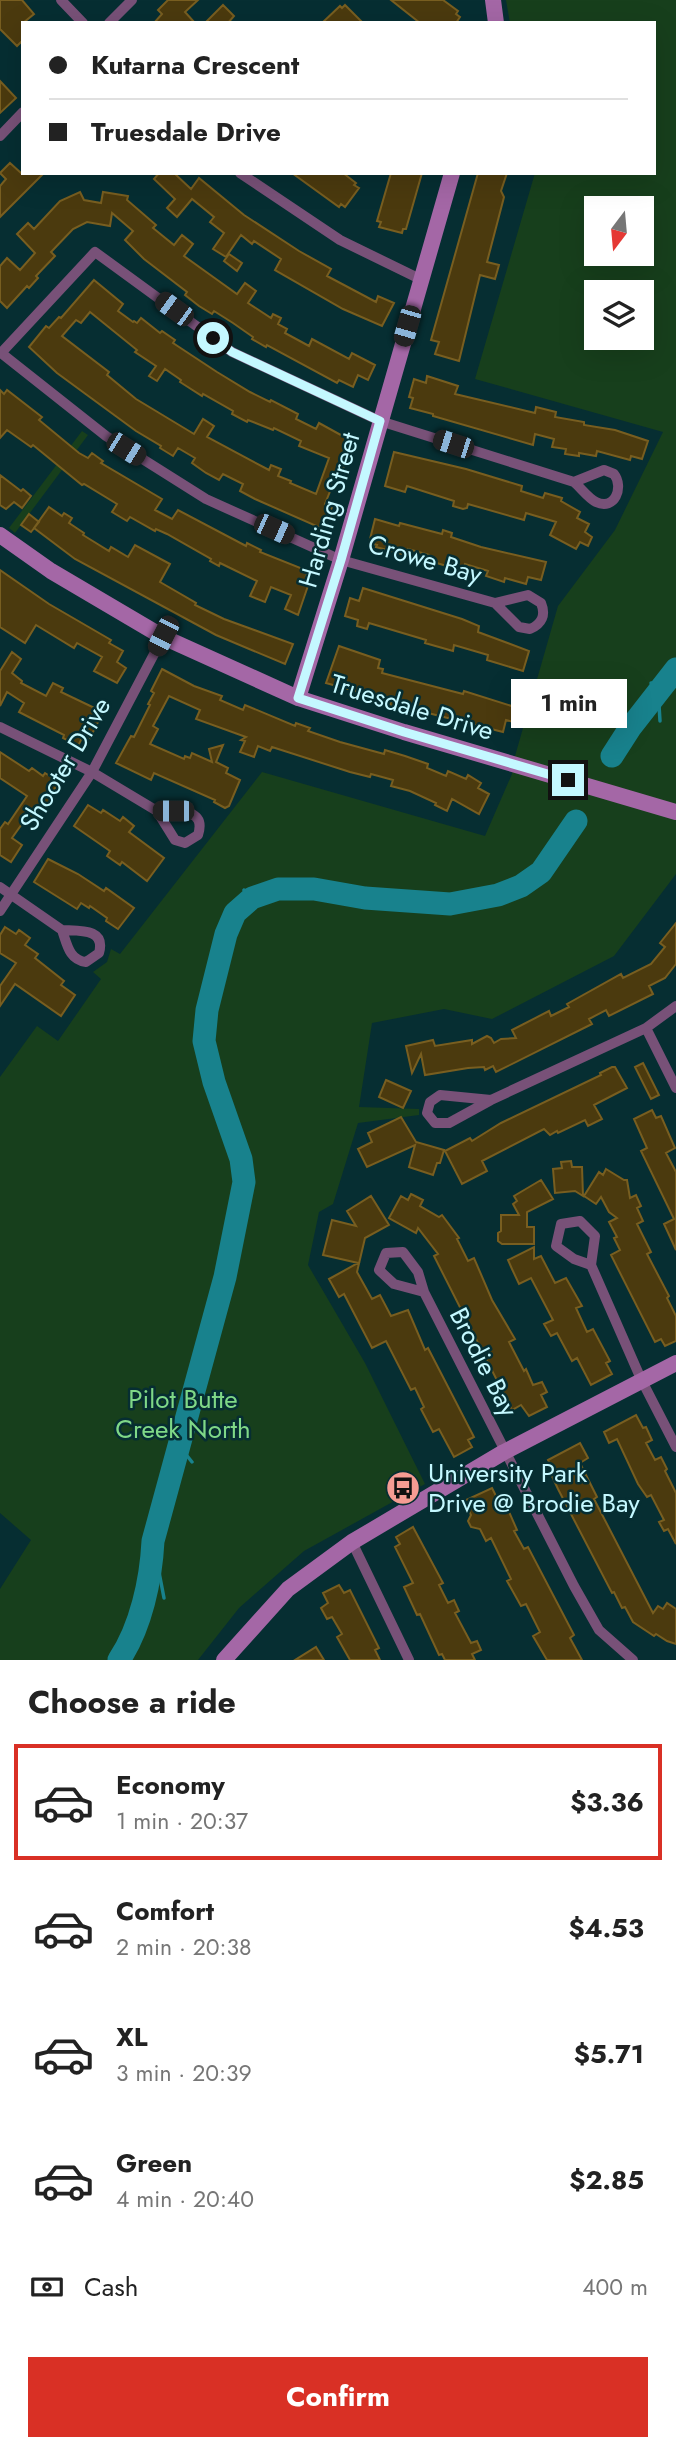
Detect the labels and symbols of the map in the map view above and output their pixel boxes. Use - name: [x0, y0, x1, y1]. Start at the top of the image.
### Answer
- north arrow: [584, 196, 654, 266]
- car: [151, 288, 198, 330]
- car: [392, 303, 423, 349]
- route start: [197, 322, 229, 354]
- street label: Harding Street: [289, 427, 370, 592]
- car: [430, 428, 477, 460]
- car: [103, 429, 150, 469]
- car: [251, 511, 298, 547]
- street label: Crowe Bay: [364, 525, 487, 594]
- car: [145, 613, 182, 659]
- street label: Truesdale Drive: [326, 664, 498, 750]
- callout: 1 min: [510, 678, 626, 728]
- street label: Shooter Drive: [10, 690, 120, 838]
- route end: [552, 764, 584, 796]
- car: [153, 801, 195, 822]
- street label: Brodie Bay: [440, 1301, 528, 1424]
- park label: Pilot Butte Creek North: [115, 1380, 251, 1448]
- place label: University Park Drive @ Brodie Bay: [428, 1454, 640, 1522]
- bus stop icon: University Park Drive @ Brodie Bay: [384, 1469, 422, 1507]

